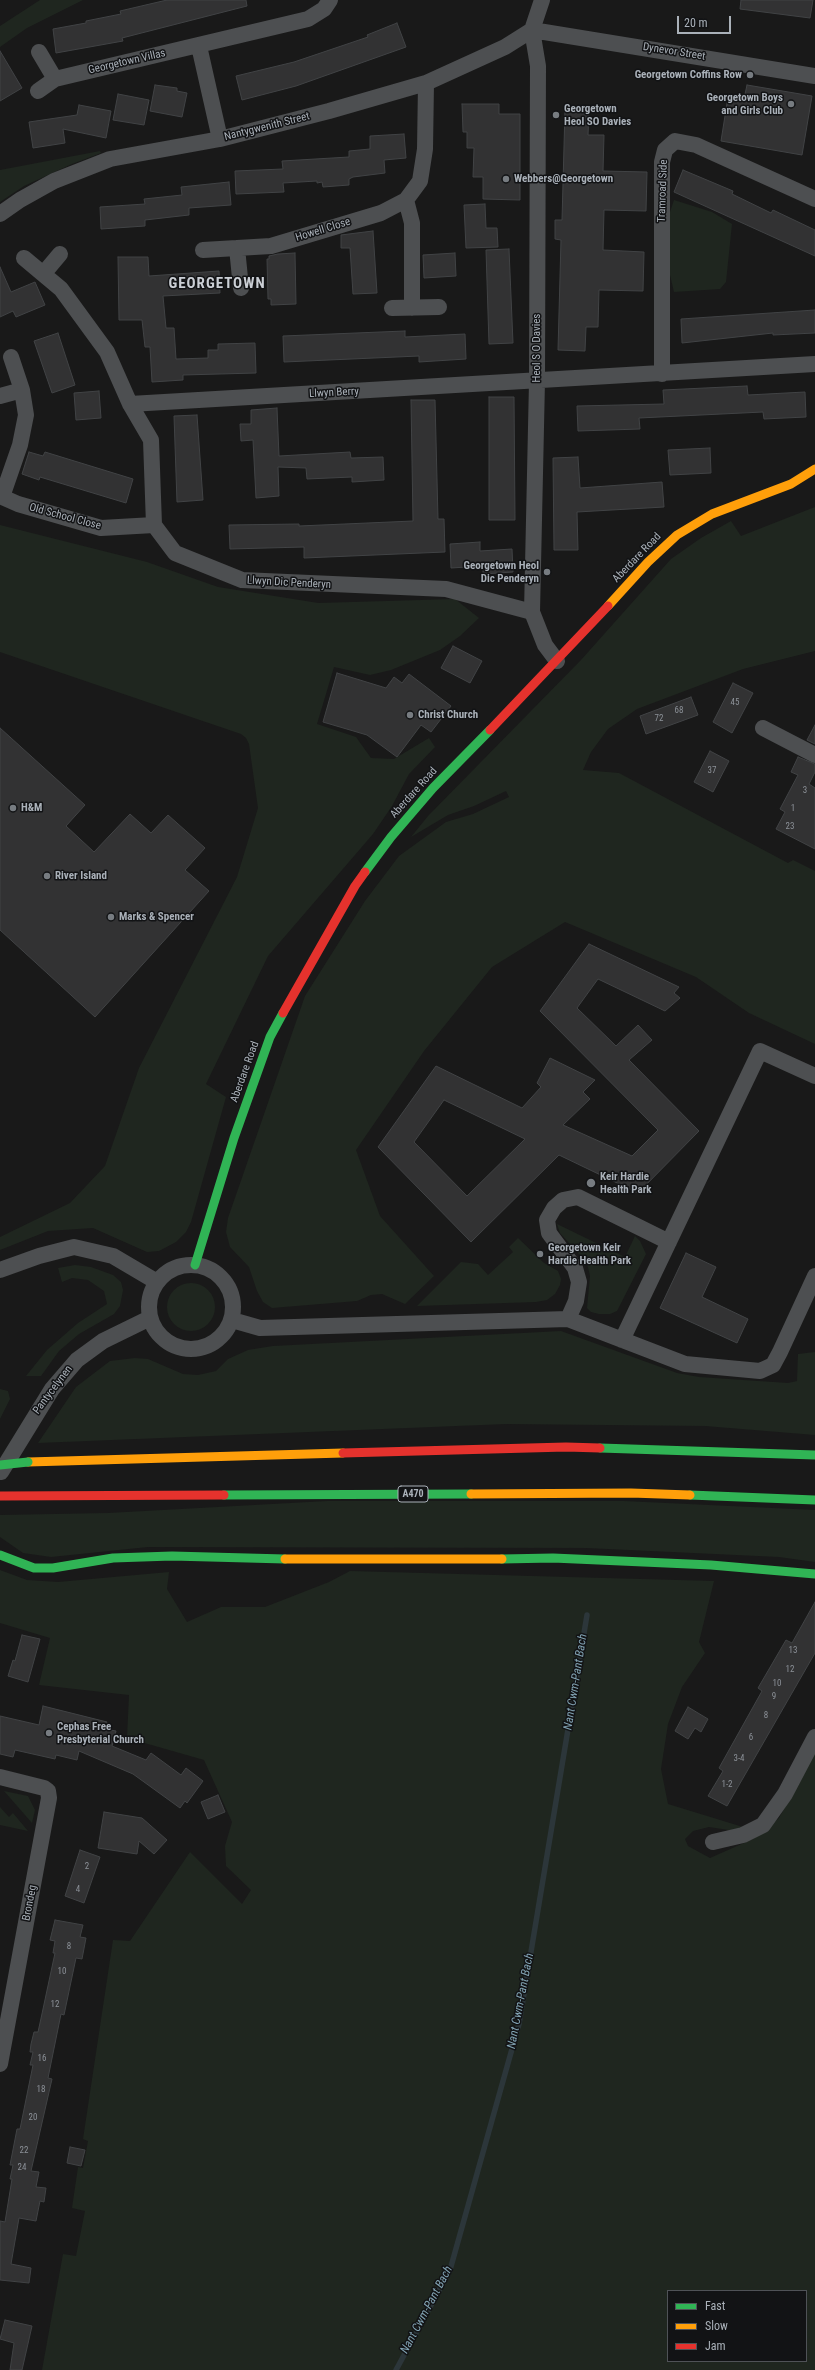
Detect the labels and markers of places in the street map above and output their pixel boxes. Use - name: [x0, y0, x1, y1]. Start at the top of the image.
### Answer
- place label: Georgetown Coffins Row: [635, 68, 742, 82]
- marker: Georgetown Coffins Row: [745, 70, 755, 80]
- place label: Georgetown Boys and Girls Club: [706, 91, 783, 117]
- marker: Georgetown Boys and Girls Club: [786, 99, 796, 109]
- place label: Georgetown Heol SO Davies: [564, 102, 631, 128]
- marker: Georgetown Heol SO Davies: [551, 110, 561, 120]
- place label: Webbers@Georgetown: [514, 172, 613, 186]
- marker: Webbers@Georgetown: [501, 174, 511, 184]
- place label: Georgetown Heol Dic Penderyn: [464, 559, 539, 585]
- marker: Georgetown Heol Dic Penderyn: [542, 567, 552, 577]
- place label: Christ Church: [418, 708, 478, 722]
- marker: Christ Church: [405, 710, 415, 720]
- place label: H&M: [21, 801, 42, 815]
- marker: H&M: [8, 803, 18, 813]
- place label: River Island: [55, 869, 107, 883]
- marker: River Island: [42, 871, 52, 881]
- place label: Marks & Spencer: [119, 910, 194, 924]
- marker: Marks & Spencer: [106, 912, 116, 922]
- place label: Keir Hardie Health Park: [600, 1170, 652, 1196]
- marker: Keir Hardie Health Park: [585, 1177, 597, 1189]
- place label: Georgetown Keir Hardie Health Park: [548, 1241, 631, 1267]
- marker: Georgetown Keir Hardie Health Park: [535, 1249, 545, 1259]
- place label: Cephas Free Presbyterial Church: [57, 1720, 144, 1746]
- marker: Cephas Free Presbyterial Church: [44, 1728, 54, 1738]

